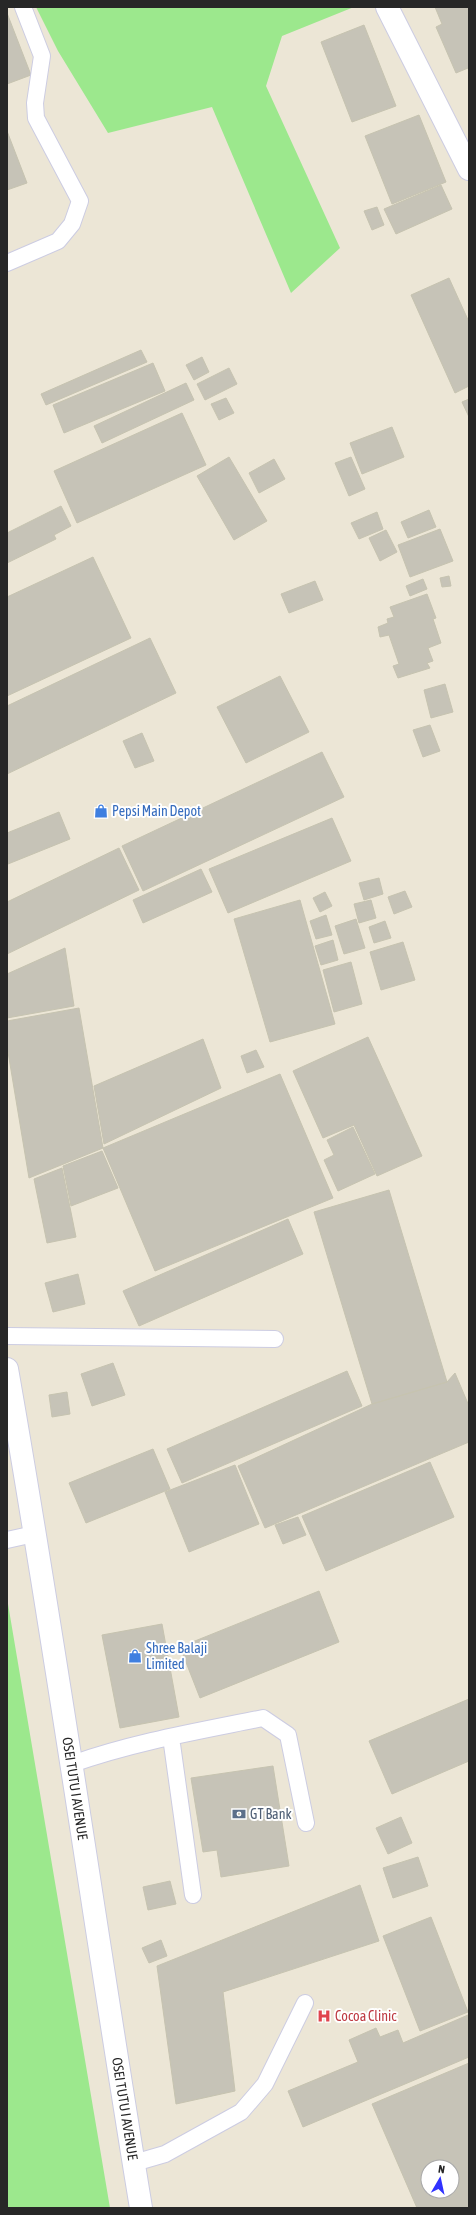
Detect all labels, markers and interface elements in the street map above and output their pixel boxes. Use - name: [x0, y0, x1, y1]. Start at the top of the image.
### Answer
- shop icon: Pepsi Main Depot: [93, 803, 109, 819]
- place label: Pepsi Main Depot: [112, 803, 201, 819]
- place label: Shree Balaji Limited: [146, 1640, 207, 1672]
- shop icon: Shree Balaji Limited: [127, 1648, 143, 1664]
- street label: OSEI TUTU I AVENUE: [59, 1736, 91, 1841]
- bank icon: GT Bank: [231, 1806, 247, 1822]
- place label: GT Bank: [250, 1806, 292, 1822]
- hospital icon: Cocoa Clinic: [316, 2008, 332, 2024]
- place label: Cocoa Clinic: [335, 2008, 397, 2024]
- street label: OSEI TUTU I AVENUE: [109, 2056, 141, 2161]
- north arrow: [420, 2159, 460, 2199]
- text: N: [437, 2163, 446, 2176]

